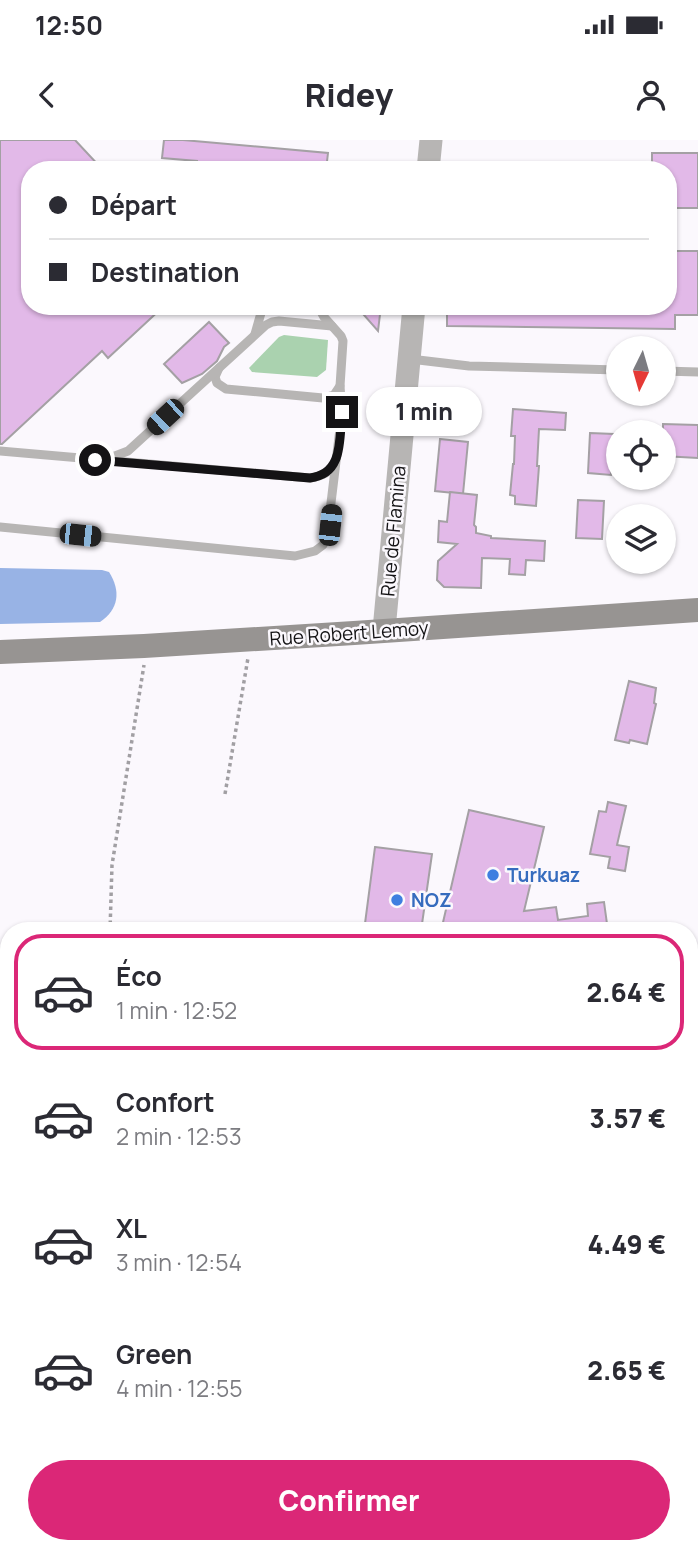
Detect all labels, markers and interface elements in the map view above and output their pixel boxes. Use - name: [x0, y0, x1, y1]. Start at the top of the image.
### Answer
- text: 12:50: [35, 7, 103, 43]
- text: Ridey: [305, 73, 393, 117]
- icon: back: [28, 76, 66, 114]
- icon: person: [632, 76, 670, 114]
- text: Départ: [91, 187, 177, 223]
- text: Destination: [91, 254, 240, 290]
- north arrow: [606, 336, 676, 406]
- map controls: [606, 336, 676, 574]
- callout: 1 min: [366, 387, 482, 436]
- car: [143, 395, 188, 439]
- text: 1 min: [395, 395, 453, 427]
- route end: [326, 396, 358, 428]
- button: locate: [606, 420, 676, 490]
- route start: [79, 444, 111, 476]
- street label: Rue de Flamina: [374, 464, 412, 598]
- car: [318, 503, 343, 547]
- button: layers: [606, 504, 676, 574]
- car: [59, 522, 102, 548]
- street label: Rue Robert Lemoy: [269, 614, 429, 652]
- place label: Turkuaz: [507, 862, 580, 888]
- marker: Turkuaz: [485, 867, 501, 883]
- place label: NOZ: [411, 887, 452, 913]
- marker: NOZ: [389, 892, 405, 908]
- text: Éco: [116, 958, 162, 994]
- icon: car: [32, 961, 95, 1024]
- text: 2.64 €: [587, 974, 666, 1010]
- text: 1 min · 12:52: [116, 994, 237, 1026]
- text: Confort: [116, 1084, 215, 1120]
- icon: car: [32, 1087, 95, 1150]
- text: 3.57 €: [590, 1100, 666, 1136]
- text: 2 min · 12:53: [116, 1120, 242, 1152]
- text: XL: [116, 1210, 147, 1246]
- icon: car: [32, 1213, 95, 1276]
- text: 4.49 €: [588, 1226, 666, 1262]
- text: 3 min · 12:54: [116, 1246, 242, 1278]
- text: Green: [116, 1336, 192, 1372]
- icon: car: [32, 1339, 95, 1402]
- text: 2.65 €: [587, 1352, 666, 1388]
- text: 4 min · 12:55: [116, 1372, 243, 1404]
- button: Confirmer: [28, 1460, 670, 1540]

